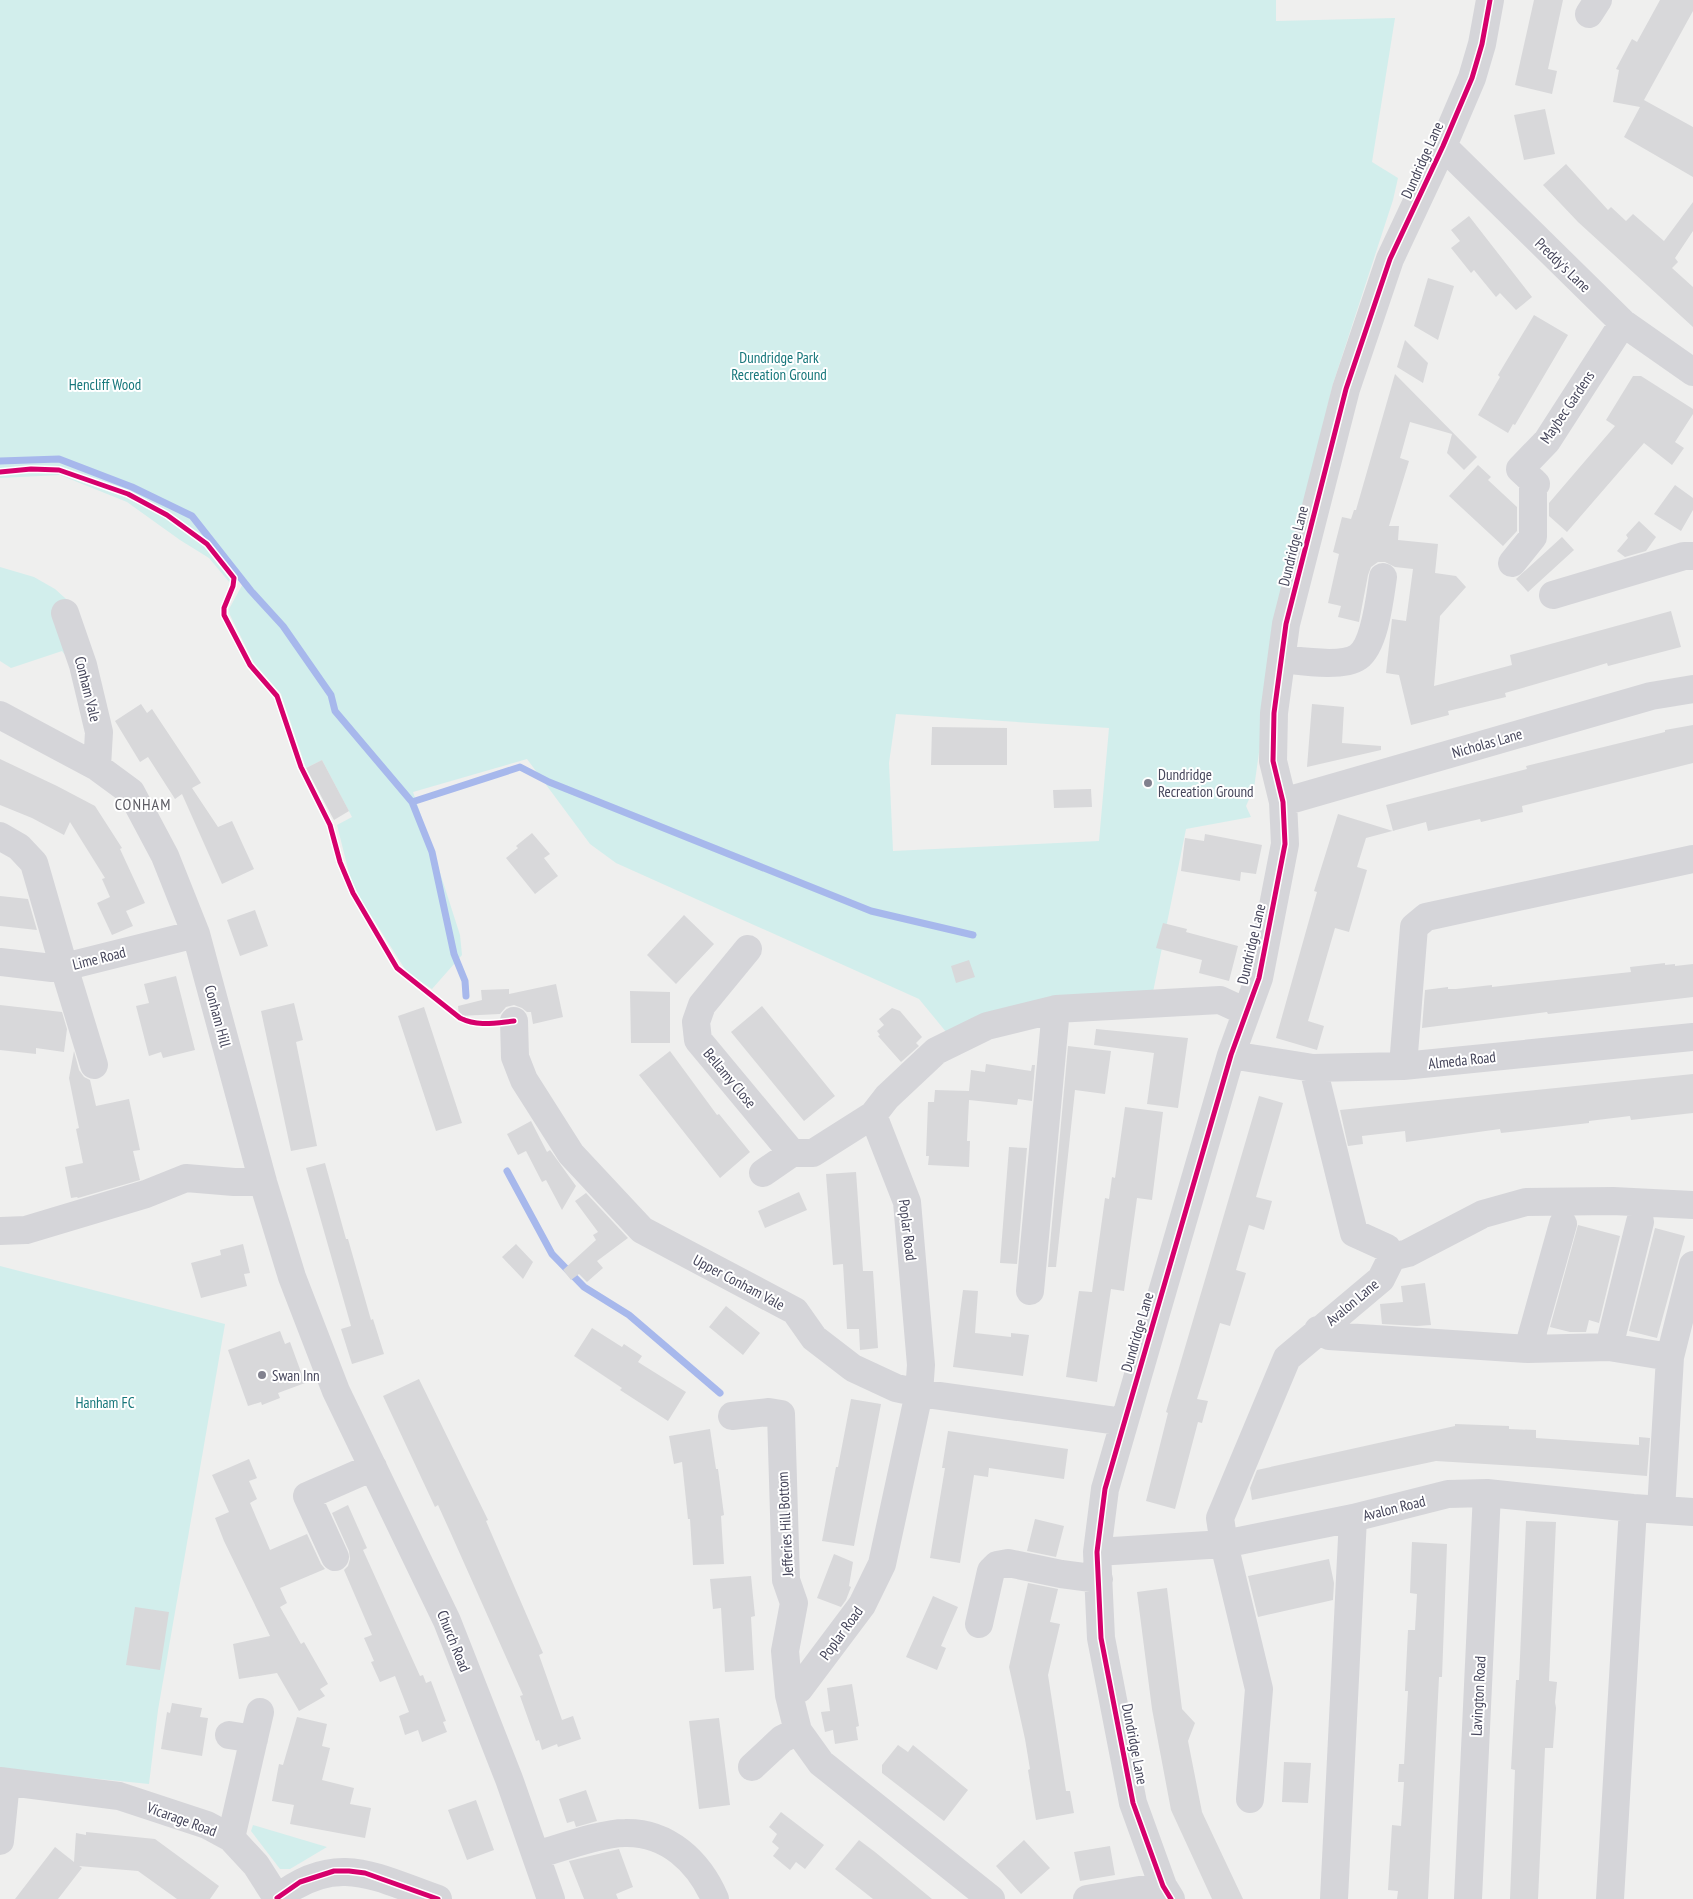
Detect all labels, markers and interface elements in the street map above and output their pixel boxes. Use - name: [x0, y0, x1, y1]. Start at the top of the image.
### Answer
- street label: Dundridge Lane: [1397, 119, 1447, 201]
- street label: Preddy's Lane: [1531, 234, 1595, 296]
- park label: Dundridge Park Recreation Ground: [731, 348, 827, 384]
- street label: Maybec Gardens: [1536, 367, 1598, 447]
- park label: Hencliff Wood: [69, 375, 141, 394]
- street label: Dundridge Lane: [1274, 504, 1312, 588]
- street label: Conham Vale: [71, 654, 105, 724]
- street label: Nicholas Lane: [1450, 724, 1524, 762]
- place label: Dundridge Recreation Ground: [1158, 765, 1254, 801]
- marker: Dundridge Recreation Ground: [1142, 777, 1154, 789]
- district label: CONHAM: [115, 794, 171, 814]
- street label: Dundridge Lane: [1233, 902, 1269, 986]
- street label: Lime Road: [70, 942, 128, 974]
- street label: Conham Hill: [201, 983, 236, 1050]
- street label: Bellamy Close: [699, 1044, 761, 1112]
- street label: Almeda Road: [1427, 1047, 1497, 1073]
- street label: Poplar Road: [895, 1198, 921, 1262]
- street label: Upper Conham Vale: [690, 1250, 788, 1314]
- street label: Avalon Lane: [1322, 1274, 1382, 1330]
- street label: Dundridge Lane: [1117, 1290, 1157, 1374]
- place label: Swan Inn: [272, 1366, 320, 1385]
- marker: Swan Inn: [256, 1369, 268, 1381]
- park label: Hanham FC: [75, 1393, 135, 1412]
- street label: Jefferies Hill Bottom: [773, 1471, 797, 1578]
- street label: Avalon Road: [1361, 1491, 1427, 1525]
- street label: Poplar Road: [815, 1602, 867, 1664]
- street label: Church Road: [433, 1607, 475, 1675]
- street label: Lavington Road: [1466, 1656, 1490, 1736]
- street label: Dundridge Lane: [1118, 1702, 1152, 1786]
- street label: Vicarage Road: [143, 1797, 220, 1840]

